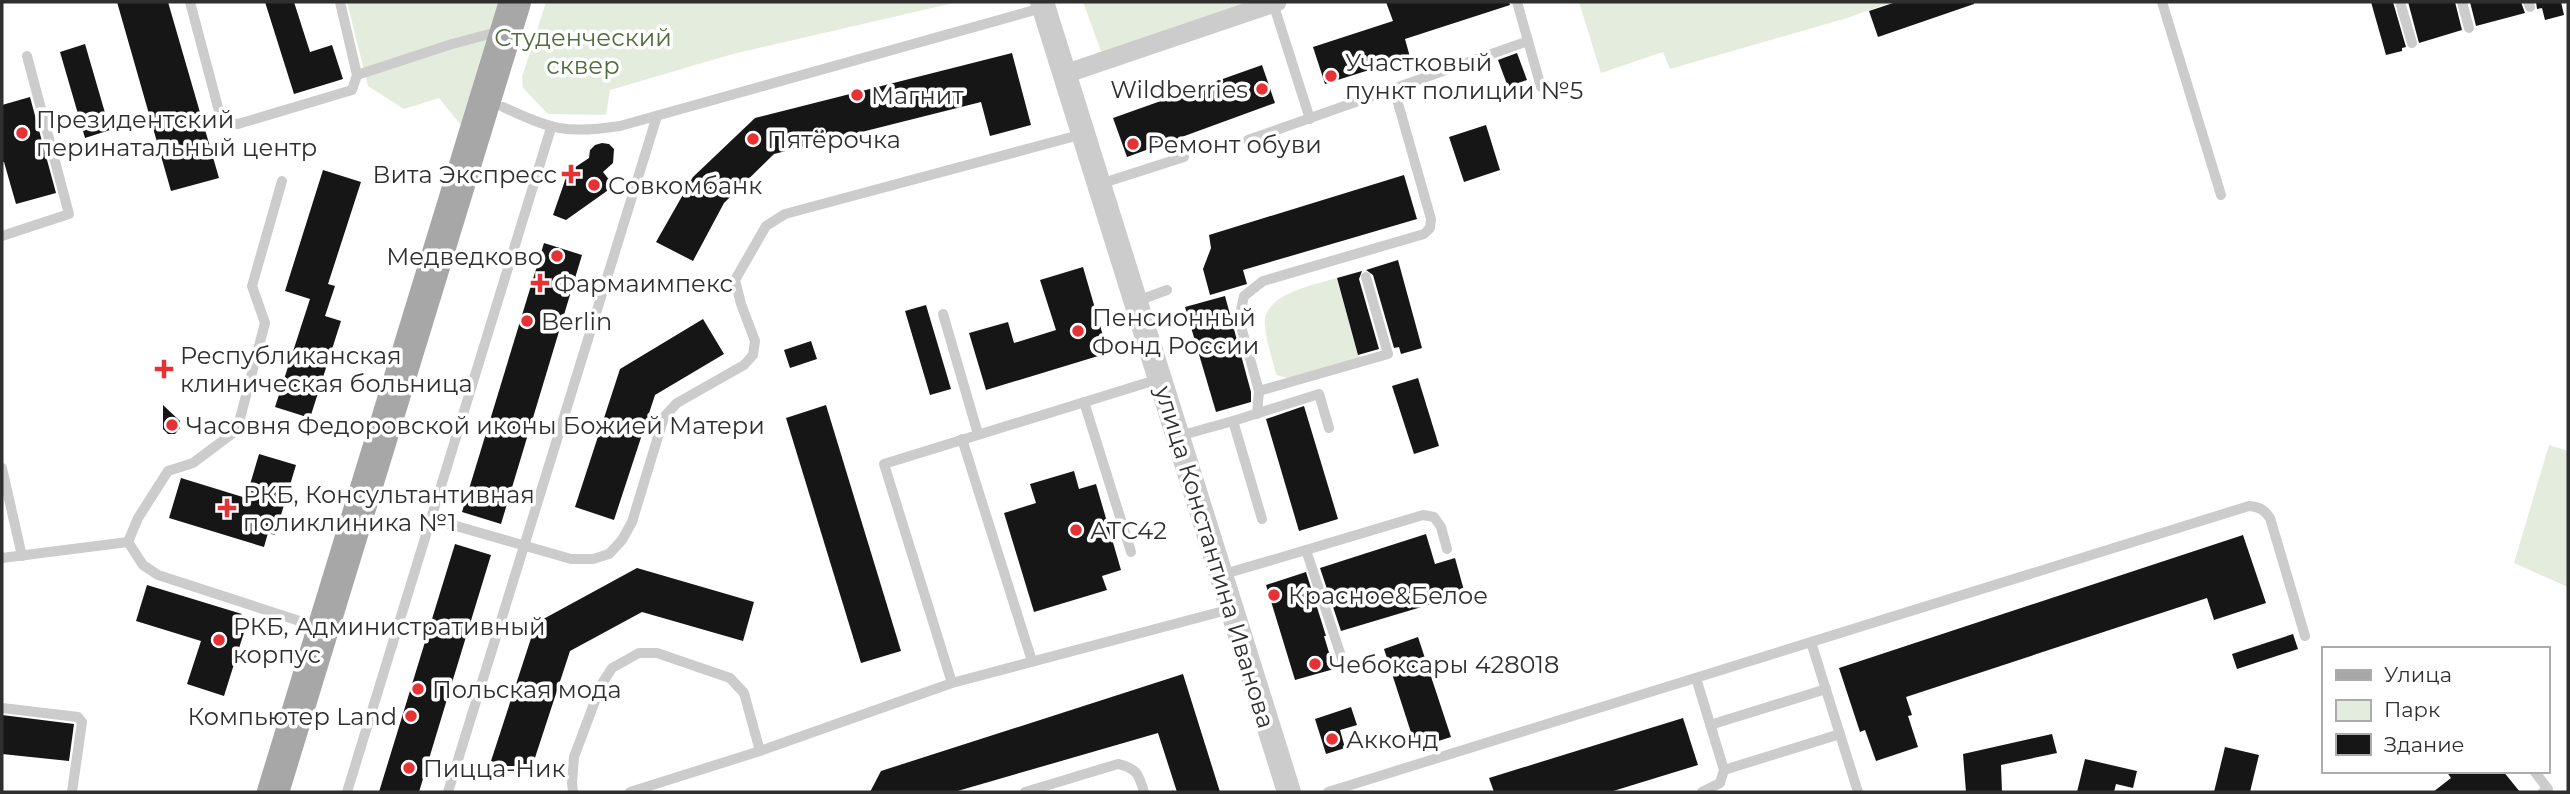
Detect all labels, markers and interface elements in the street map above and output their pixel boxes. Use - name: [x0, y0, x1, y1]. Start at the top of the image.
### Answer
- park label: Студенческий сквер: [494, 23, 672, 80]
- place label: Участковый пункт полиции №5: [1345, 48, 1583, 105]
- marker: Участковый пункт полиции №5: [1323, 68, 1339, 84]
- place label: Wildberries: [1110, 75, 1248, 104]
- place label: Магнит: [871, 81, 964, 110]
- marker: Wildberries: [1254, 81, 1270, 97]
- marker: Магнит: [849, 87, 865, 103]
- place label: Президентский перинатальный центр: [36, 105, 317, 162]
- marker: Президентский перинатальный центр: [14, 125, 30, 141]
- place label: Пятёрочка: [767, 125, 901, 154]
- place label: Ремонт обуви: [1147, 130, 1322, 159]
- marker: Пятёрочка: [745, 131, 761, 147]
- marker: Ремонт обуви: [1125, 136, 1141, 152]
- place label: Вита Экспресс: [373, 160, 557, 189]
- marker: Вита Экспресс: [563, 166, 579, 182]
- place label: Совкомбанк: [608, 171, 762, 200]
- marker: Совкомбанк: [586, 177, 602, 193]
- place label: Медведково: [386, 242, 543, 271]
- marker: Медведково: [549, 248, 565, 264]
- place label: Фармаимпекс: [554, 269, 733, 298]
- marker: Фармаимпекс: [532, 275, 548, 291]
- place label: Пенсионный Фонд России: [1092, 303, 1259, 360]
- place label: Berlin: [541, 307, 612, 336]
- marker: Berlin: [519, 313, 535, 329]
- marker: Пенсионный Фонд России: [1070, 323, 1086, 339]
- place label: Республиканская клиническая больница: [180, 341, 472, 398]
- marker: Республиканская клиническая больница: [154, 359, 174, 379]
- street label: улица Константина Иванова: [1149, 381, 1281, 732]
- place label: Часовня Федоровской иконы Божией Матери: [186, 411, 765, 440]
- marker: Часовня Федоровской иконы Божией Матери: [164, 417, 180, 433]
- place label: РКБ, Консультантивная поликлиника №1: [243, 480, 535, 537]
- marker: РКБ, Консультантивная поликлиника №1: [217, 498, 237, 518]
- place label: АТС42: [1090, 516, 1167, 545]
- marker: АТС42: [1068, 522, 1084, 538]
- place label: Красное&Белое: [1288, 581, 1488, 610]
- marker: Красное&Белое: [1266, 587, 1282, 603]
- place label: РКБ, Административный корпус: [233, 612, 546, 669]
- marker: РКБ, Административный корпус: [211, 632, 227, 648]
- legend: [2322, 647, 2549, 773]
- place label: Чебоксары 428018: [1329, 650, 1559, 679]
- marker: Чебоксары 428018: [1307, 656, 1323, 672]
- text: Улица: [2384, 662, 2452, 687]
- place label: Польская мода: [432, 675, 622, 704]
- marker: Польская мода: [410, 681, 426, 697]
- text: Парк: [2384, 697, 2440, 722]
- place label: Компьютер Land: [188, 702, 397, 731]
- marker: Компьютер Land: [403, 708, 419, 724]
- place label: Акконд: [1346, 725, 1438, 754]
- marker: Акконд: [1324, 731, 1340, 747]
- text: Здание: [2384, 732, 2465, 757]
- place label: Пицца-Ник: [423, 754, 566, 783]
- marker: Пицца-Ник: [401, 760, 417, 776]

